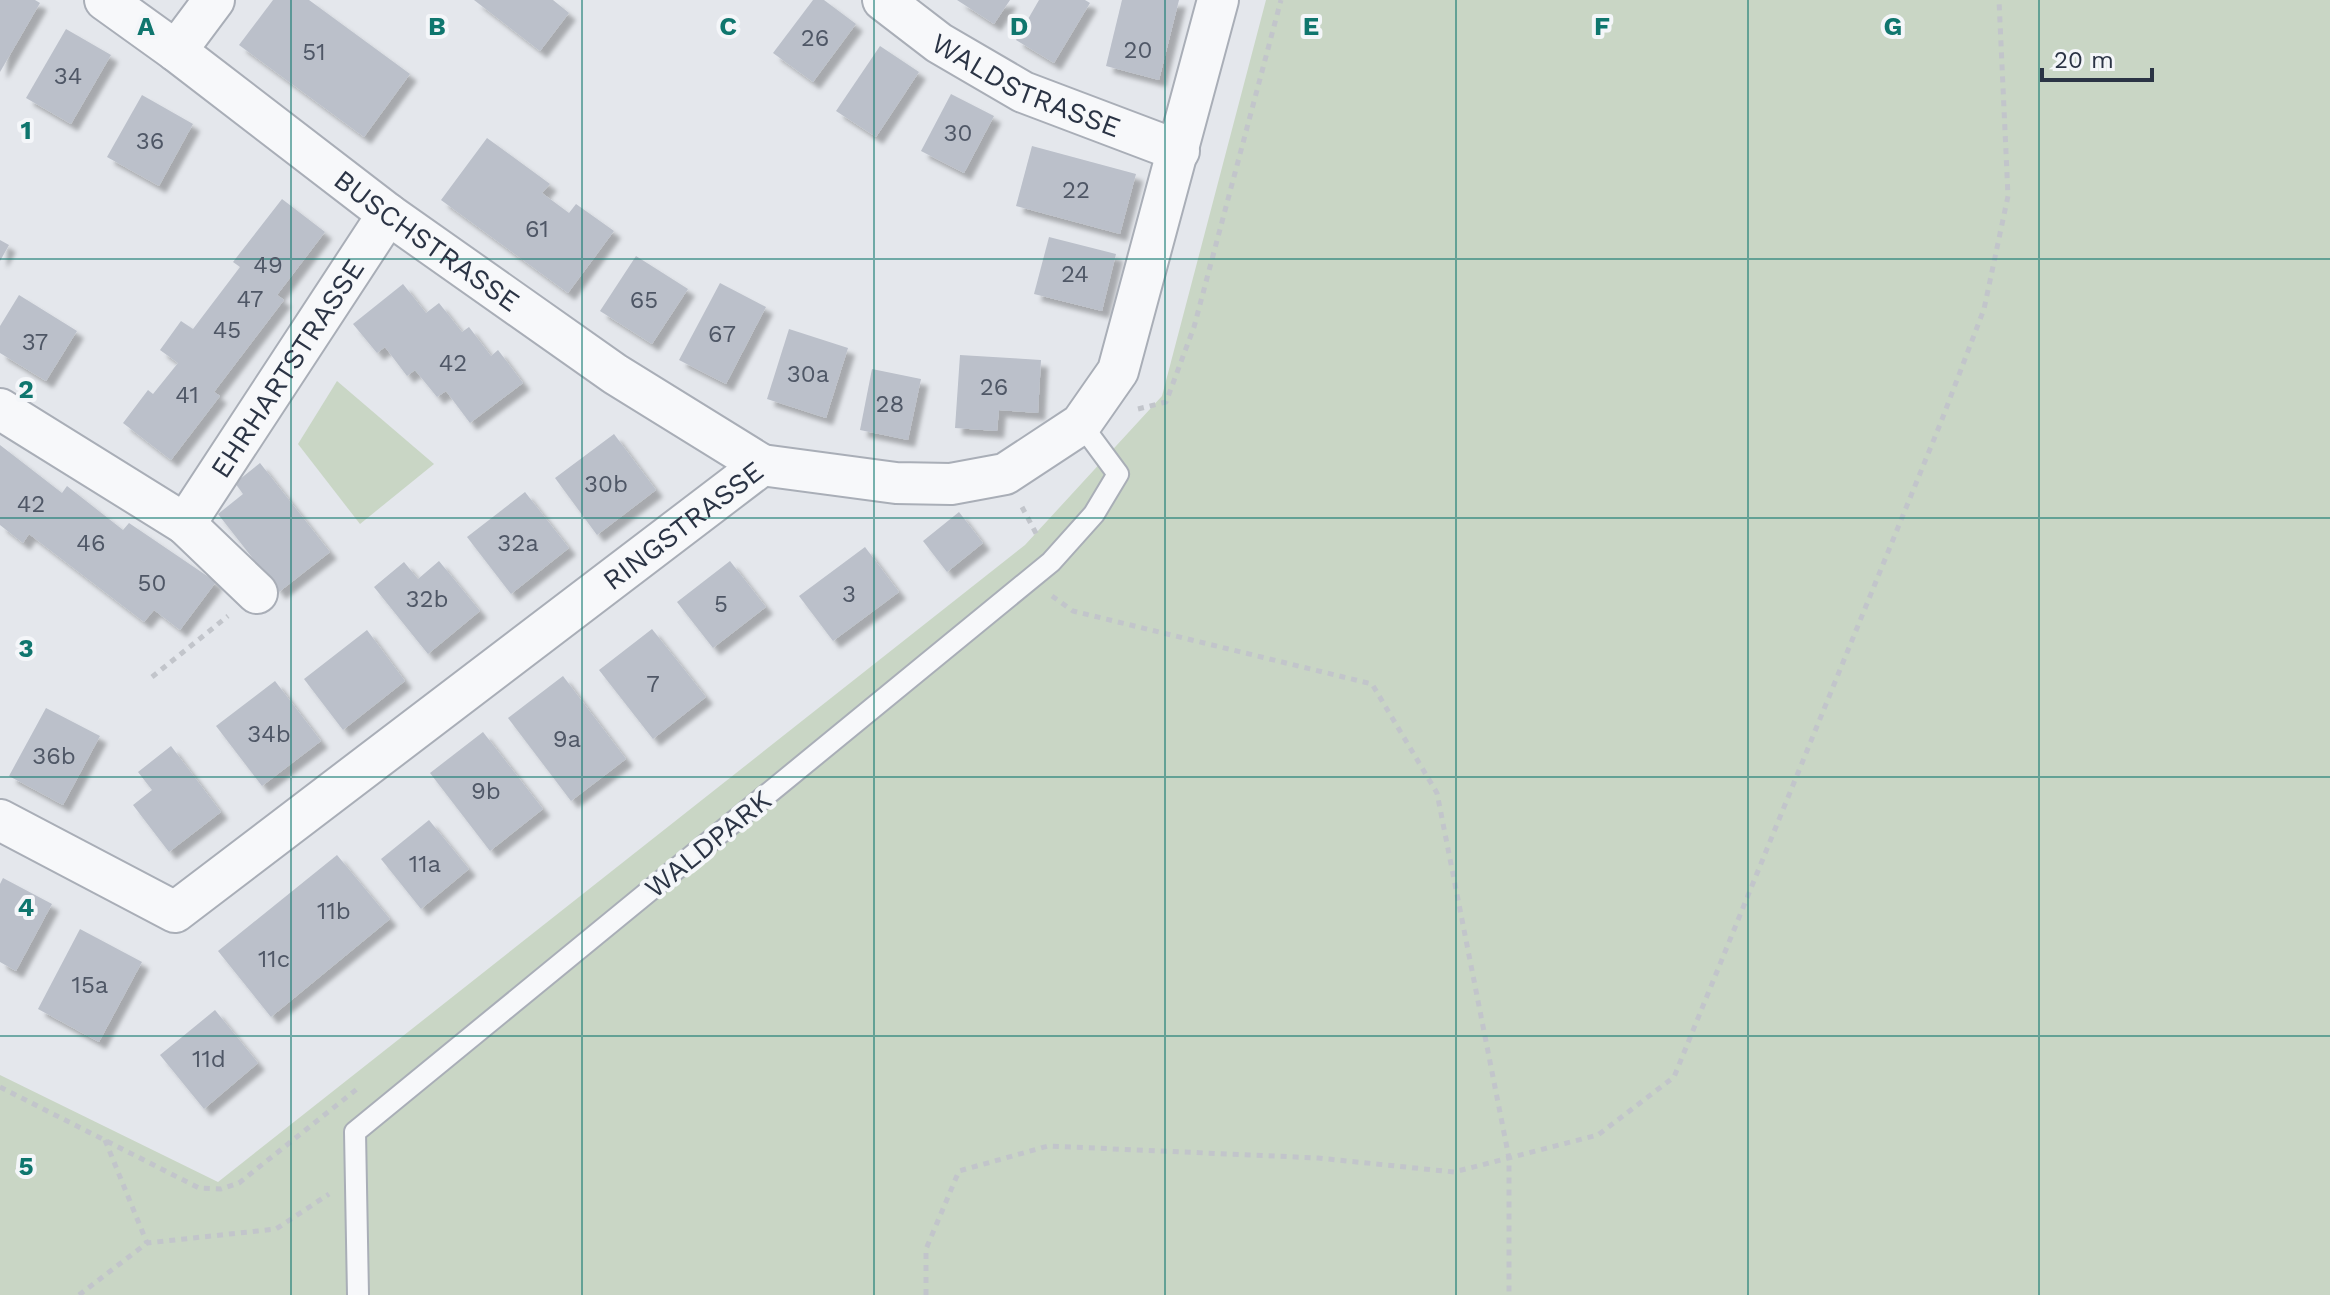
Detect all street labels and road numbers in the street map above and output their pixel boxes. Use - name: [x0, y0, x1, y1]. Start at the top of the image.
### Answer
- street label: WALDSTRASSE: [927, 22, 1127, 142]
- street label: BUSCHSTRASSE: [328, 162, 526, 318]
- street label: EHRHARTSTRASSE: [203, 253, 371, 484]
- street label: RINGSTRASSE: [596, 454, 769, 597]
- street label: WALDPARK: [638, 783, 778, 905]

